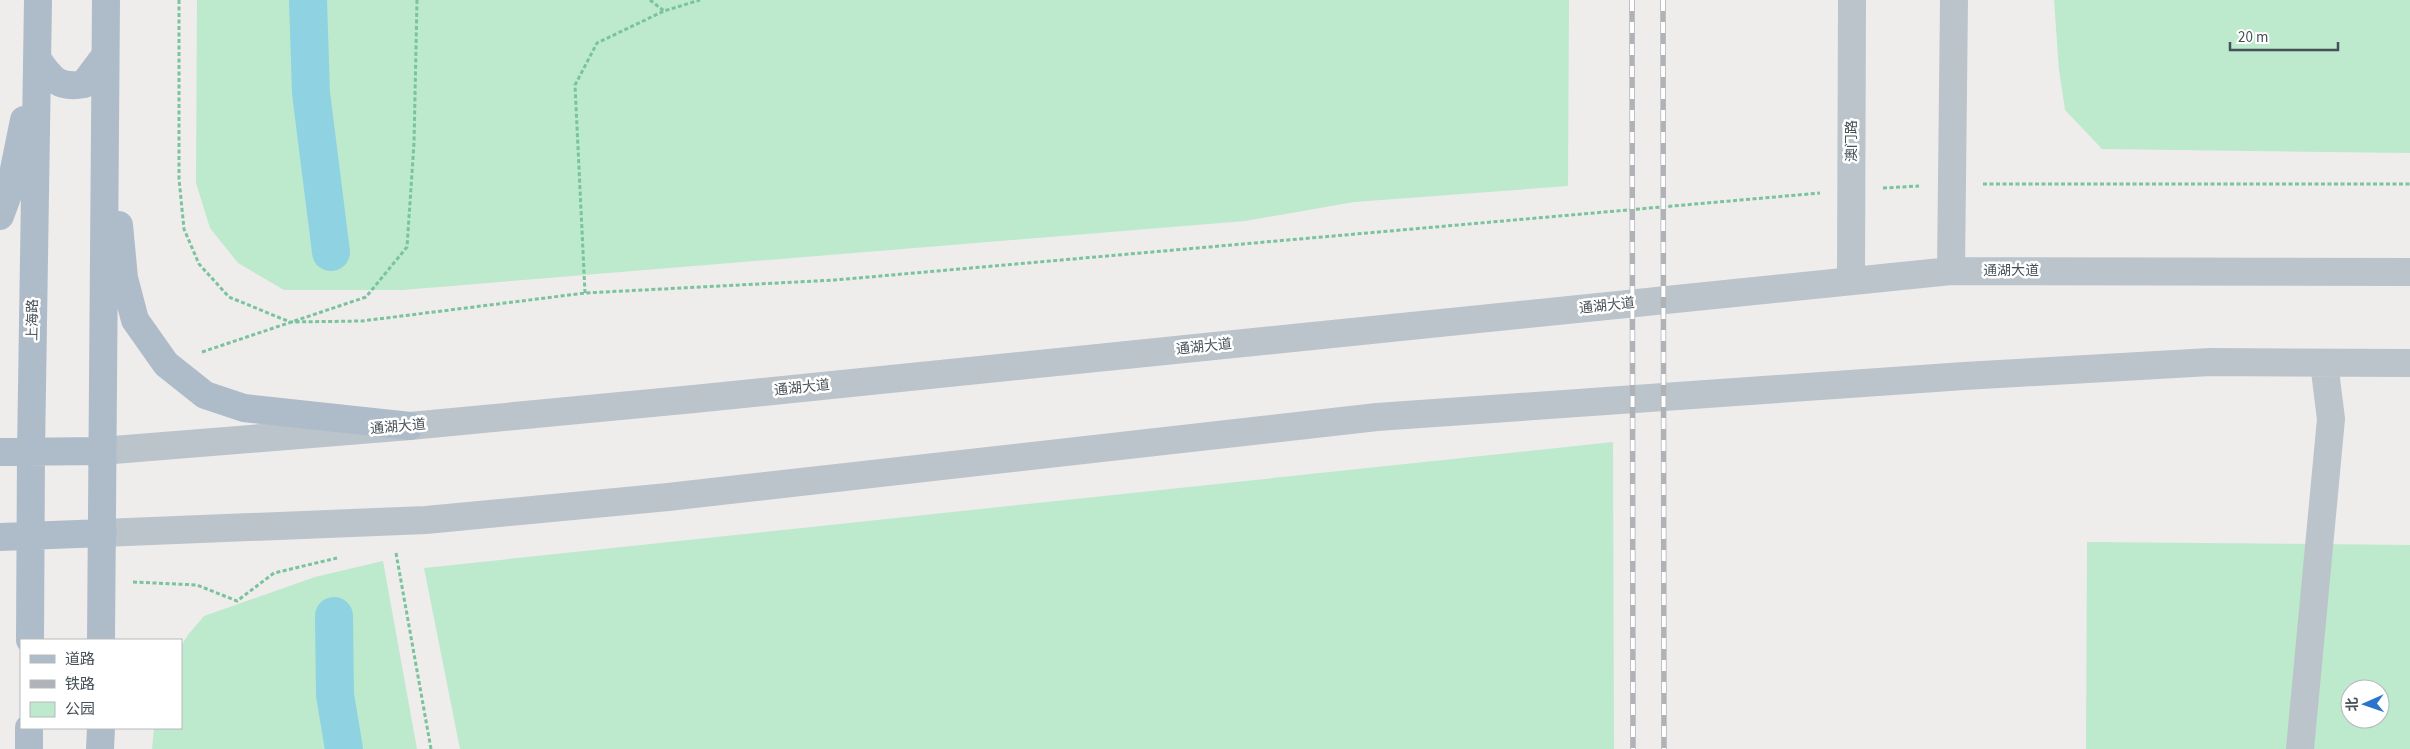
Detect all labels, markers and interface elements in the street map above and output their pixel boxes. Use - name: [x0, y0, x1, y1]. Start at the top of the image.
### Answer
- scale bar: [2230, 20, 2338, 52]
- text: 20 m: [2238, 27, 2268, 48]
- street label: 澳门路: [1842, 120, 1862, 162]
- street label: 通湖大道: [1983, 261, 2039, 281]
- street label: 通湖大道: [1578, 293, 1636, 319]
- street label: 上海路: [23, 299, 43, 341]
- street label: 通湖大道: [1175, 334, 1233, 360]
- street label: 通湖大道: [773, 375, 831, 401]
- street label: 通湖大道: [369, 415, 427, 439]
- legend: [20, 639, 182, 729]
- text: 道路: [65, 649, 95, 670]
- text: 铁路: [65, 674, 95, 695]
- north arrow: [2340, 679, 2390, 729]
- text: 北: [2343, 697, 2363, 712]
- text: 公园: [65, 699, 95, 720]

